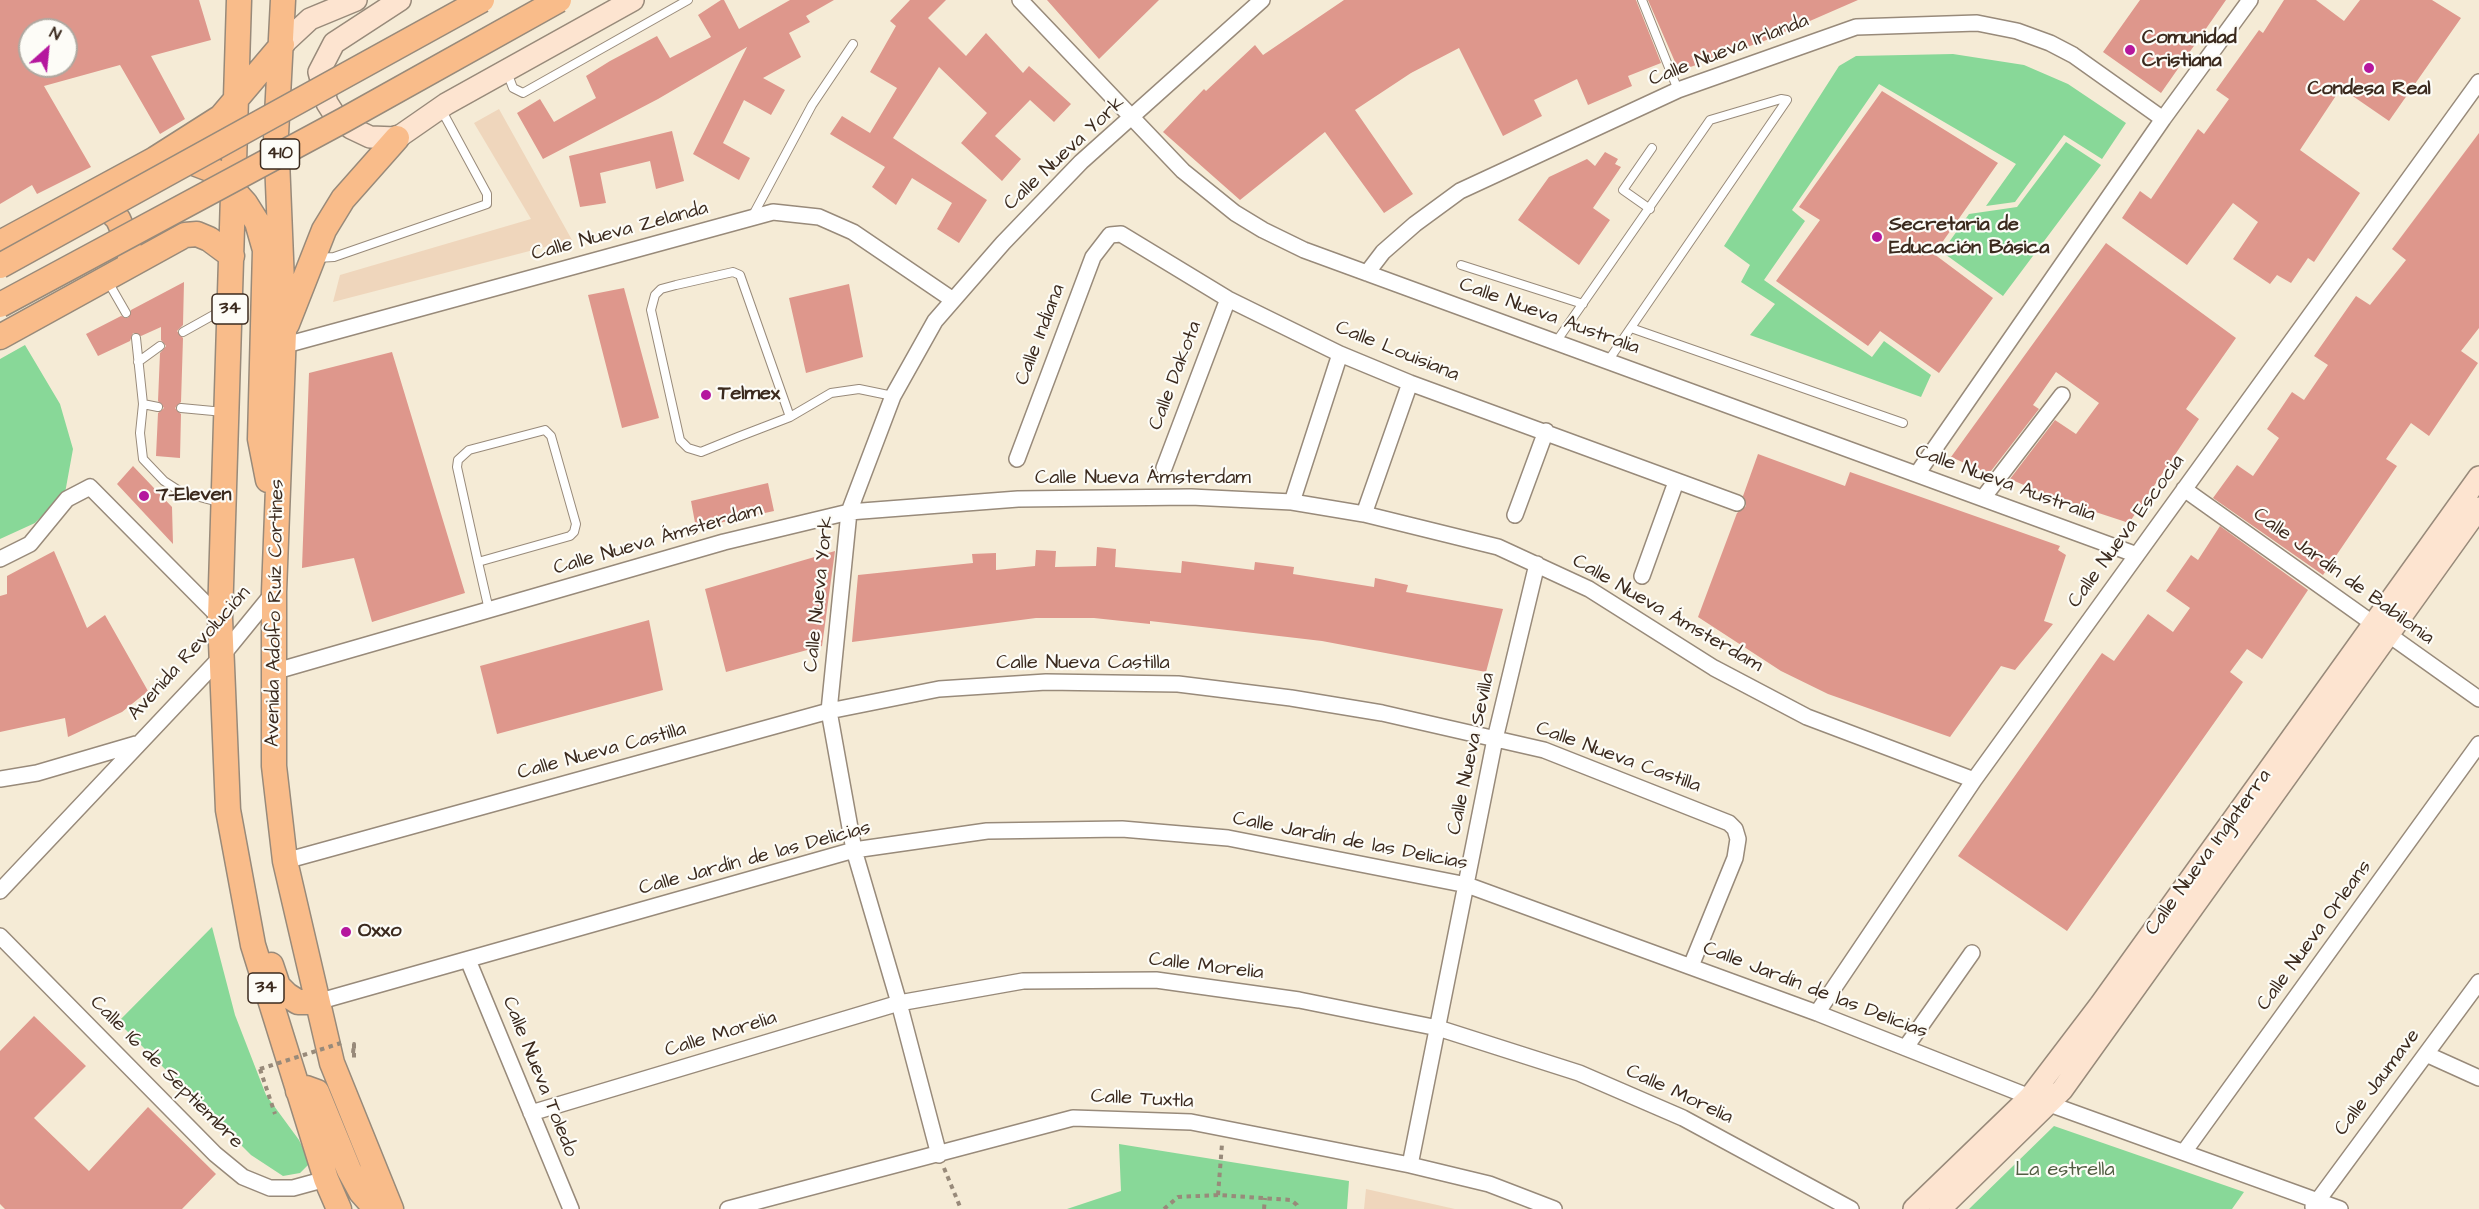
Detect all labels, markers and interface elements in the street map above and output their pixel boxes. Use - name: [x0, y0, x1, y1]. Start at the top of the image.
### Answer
- street label: Calle Nueva Irlanda: [1646, 9, 1812, 93]
- north arrow: [18, 18, 78, 78]
- text: N: [46, 22, 65, 46]
- place label: Comunidad Cristiana: [2142, 27, 2237, 74]
- marker: Comunidad Cristiana: [2123, 43, 2137, 57]
- marker: Condesa Real: [2362, 61, 2376, 75]
- place label: Condesa Real: [2307, 78, 2431, 102]
- street label: Calle Nueva York: [999, 92, 1131, 216]
- road number: 410: [260, 139, 300, 169]
- street label: Calle Nueva Zelanda: [529, 197, 711, 267]
- place label: Secretaria de Educación Básica: [1889, 214, 2049, 261]
- marker: Secretaria de Educación Básica: [1870, 230, 1884, 244]
- street label: Calle Nueva Australia: [1456, 273, 1642, 361]
- street label: Calle Indiana: [1011, 281, 1071, 389]
- road number: 34: [212, 294, 248, 324]
- street label: Calle Louisiana: [1332, 316, 1462, 388]
- street label: Calle Dakota: [1144, 318, 1208, 434]
- place label: Telmex: [718, 383, 780, 407]
- marker: Telmex: [699, 388, 713, 402]
- street label: Calle Nueva Australia: [1912, 440, 2098, 528]
- street label: Calle Nueva Escocia: [2063, 451, 2191, 613]
- street label: Calle Nueva Ámsterdam: [1035, 467, 1251, 491]
- street label: Avenida Adolfo Ruíz Cortines: [262, 479, 290, 747]
- place label: 7-Eleven: [156, 484, 232, 508]
- marker: 7-Eleven: [137, 489, 151, 503]
- street label: Calle Nueva Ámsterdam: [551, 499, 765, 581]
- street label: Calle Jardín de Babilonia: [2248, 503, 2438, 651]
- street label: Calle Nueva York: [800, 515, 840, 673]
- street label: Calle Nueva Ámsterdam: [1568, 550, 1766, 678]
- street label: Avenida Revolución: [123, 582, 257, 726]
- street label: Calle Nueva Castilla: [996, 652, 1170, 676]
- street label: Calle Nueva Sevilla: [1443, 671, 1501, 837]
- street label: Calle Nueva Castilla: [1532, 717, 1704, 799]
- street label: Calle Nueva Castilla: [515, 718, 689, 786]
- street label: Calle Nueva Inglaterra: [2141, 765, 2277, 941]
- street label: Calle Jardín de las Delicias: [1230, 807, 1470, 877]
- street label: Calle Jardín de las Delicias: [637, 816, 873, 902]
- street label: Calle Nueva Orleans: [2252, 856, 2378, 1016]
- place label: Oxxo: [358, 920, 401, 944]
- marker: Oxxo: [339, 925, 353, 939]
- street label: Calle Jardín de las Delicias: [1699, 937, 1931, 1045]
- street label: Calle Morelia: [1147, 948, 1265, 986]
- road number: 34: [248, 973, 284, 1003]
- street label: Calle 16 de Septiembre: [84, 991, 248, 1155]
- street label: Calle Nueva Toledo: [496, 993, 582, 1161]
- street label: Calle Morelia: [662, 1007, 780, 1063]
- street label: Calle Jaumave: [2330, 1025, 2426, 1141]
- street label: Calle Morelia: [1622, 1060, 1736, 1130]
- street label: Calle Tuxtla: [1090, 1085, 1194, 1115]
- park label: La estrella: [2015, 1159, 2115, 1183]

